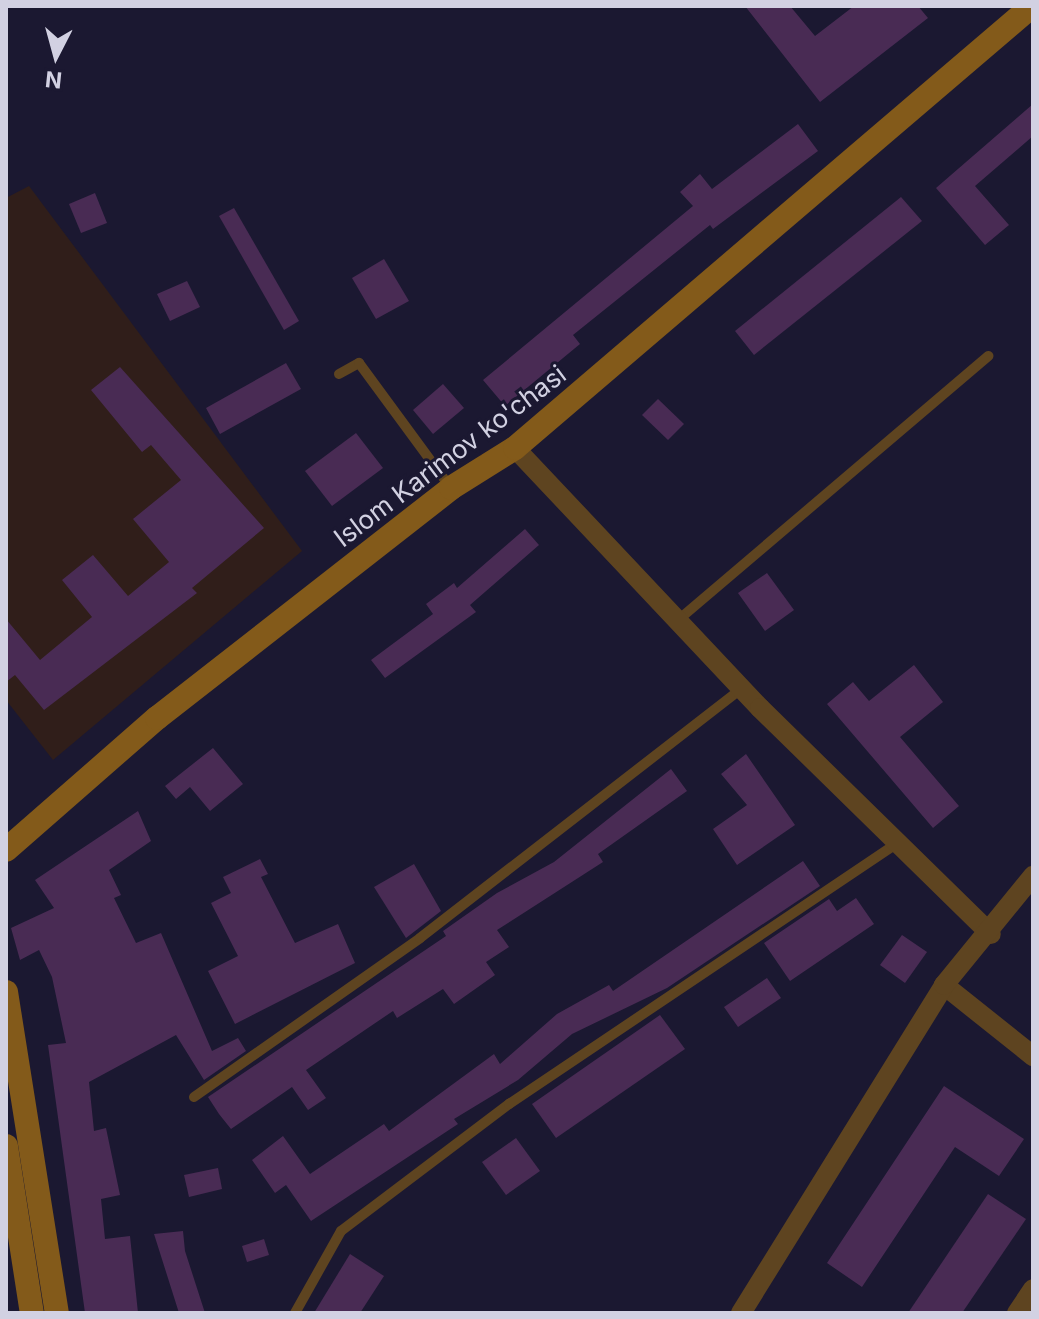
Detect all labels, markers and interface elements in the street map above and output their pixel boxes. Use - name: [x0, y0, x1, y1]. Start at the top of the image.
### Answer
- north arrow: [16, 16, 96, 96]
- text: N: [44, 66, 63, 94]
- street label: Islom Karimov ko'chasi: [328, 359, 572, 553]

